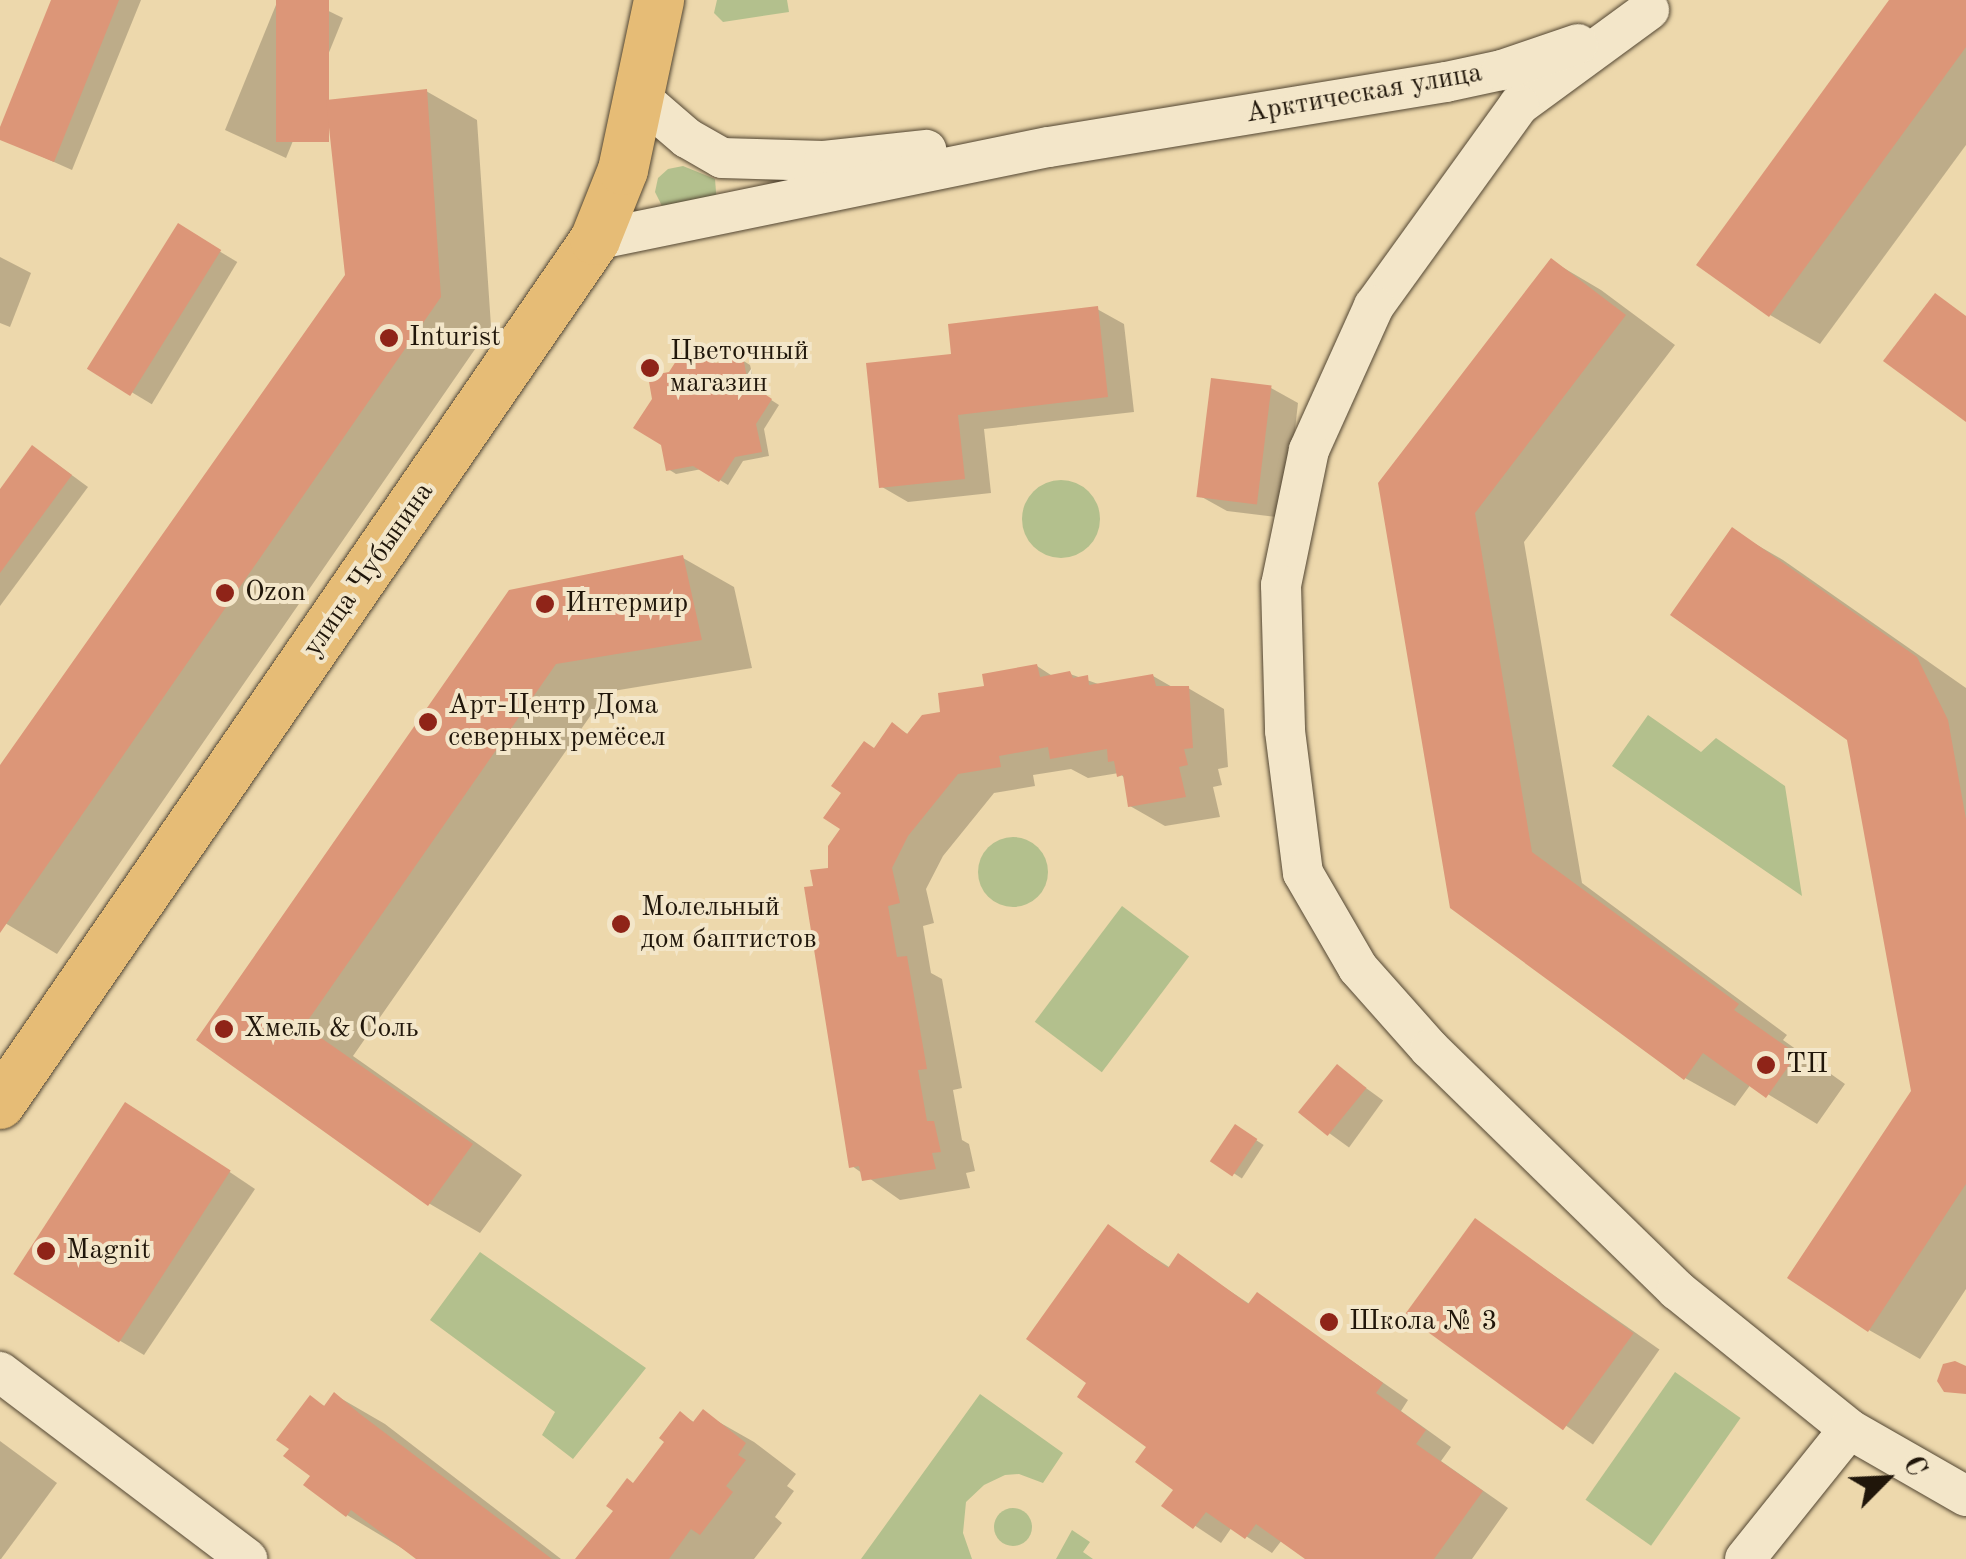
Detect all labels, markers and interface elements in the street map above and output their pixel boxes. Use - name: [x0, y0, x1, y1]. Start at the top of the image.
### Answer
- street label: Арктическая улица: [1243, 57, 1485, 131]
- place label: Inturist: [409, 321, 501, 355]
- marker: Inturist: [378, 327, 400, 349]
- place label: Цветочный магазин: [670, 335, 809, 401]
- marker: Цветочный магазин: [639, 357, 661, 379]
- street label: улица Чубынина: [296, 476, 442, 664]
- place label: Ozon: [245, 576, 306, 610]
- marker: Ozon: [214, 582, 236, 604]
- place label: Интермир: [565, 587, 688, 621]
- marker: Интермир: [534, 593, 556, 615]
- place label: Арт-Центр Дома северных ремёсел: [448, 689, 666, 755]
- marker: Арт-Центр Дома северных ремёсел: [417, 711, 439, 733]
- place label: Молельный дом баптистов: [641, 891, 817, 957]
- marker: Молельный дом баптистов: [610, 913, 632, 935]
- place label: Хмель & Соль: [244, 1012, 419, 1046]
- marker: Хмель & Соль: [213, 1018, 235, 1040]
- place label: ТП: [1786, 1048, 1828, 1082]
- marker: ТП: [1755, 1054, 1777, 1076]
- place label: Magnit: [66, 1234, 151, 1268]
- marker: Magnit: [35, 1240, 57, 1262]
- place label: Школа № 3: [1349, 1305, 1498, 1339]
- marker: Школа № 3: [1318, 1311, 1340, 1333]
- north arrow: [1836, 1429, 1936, 1529]
- text: С: [1897, 1453, 1930, 1481]

